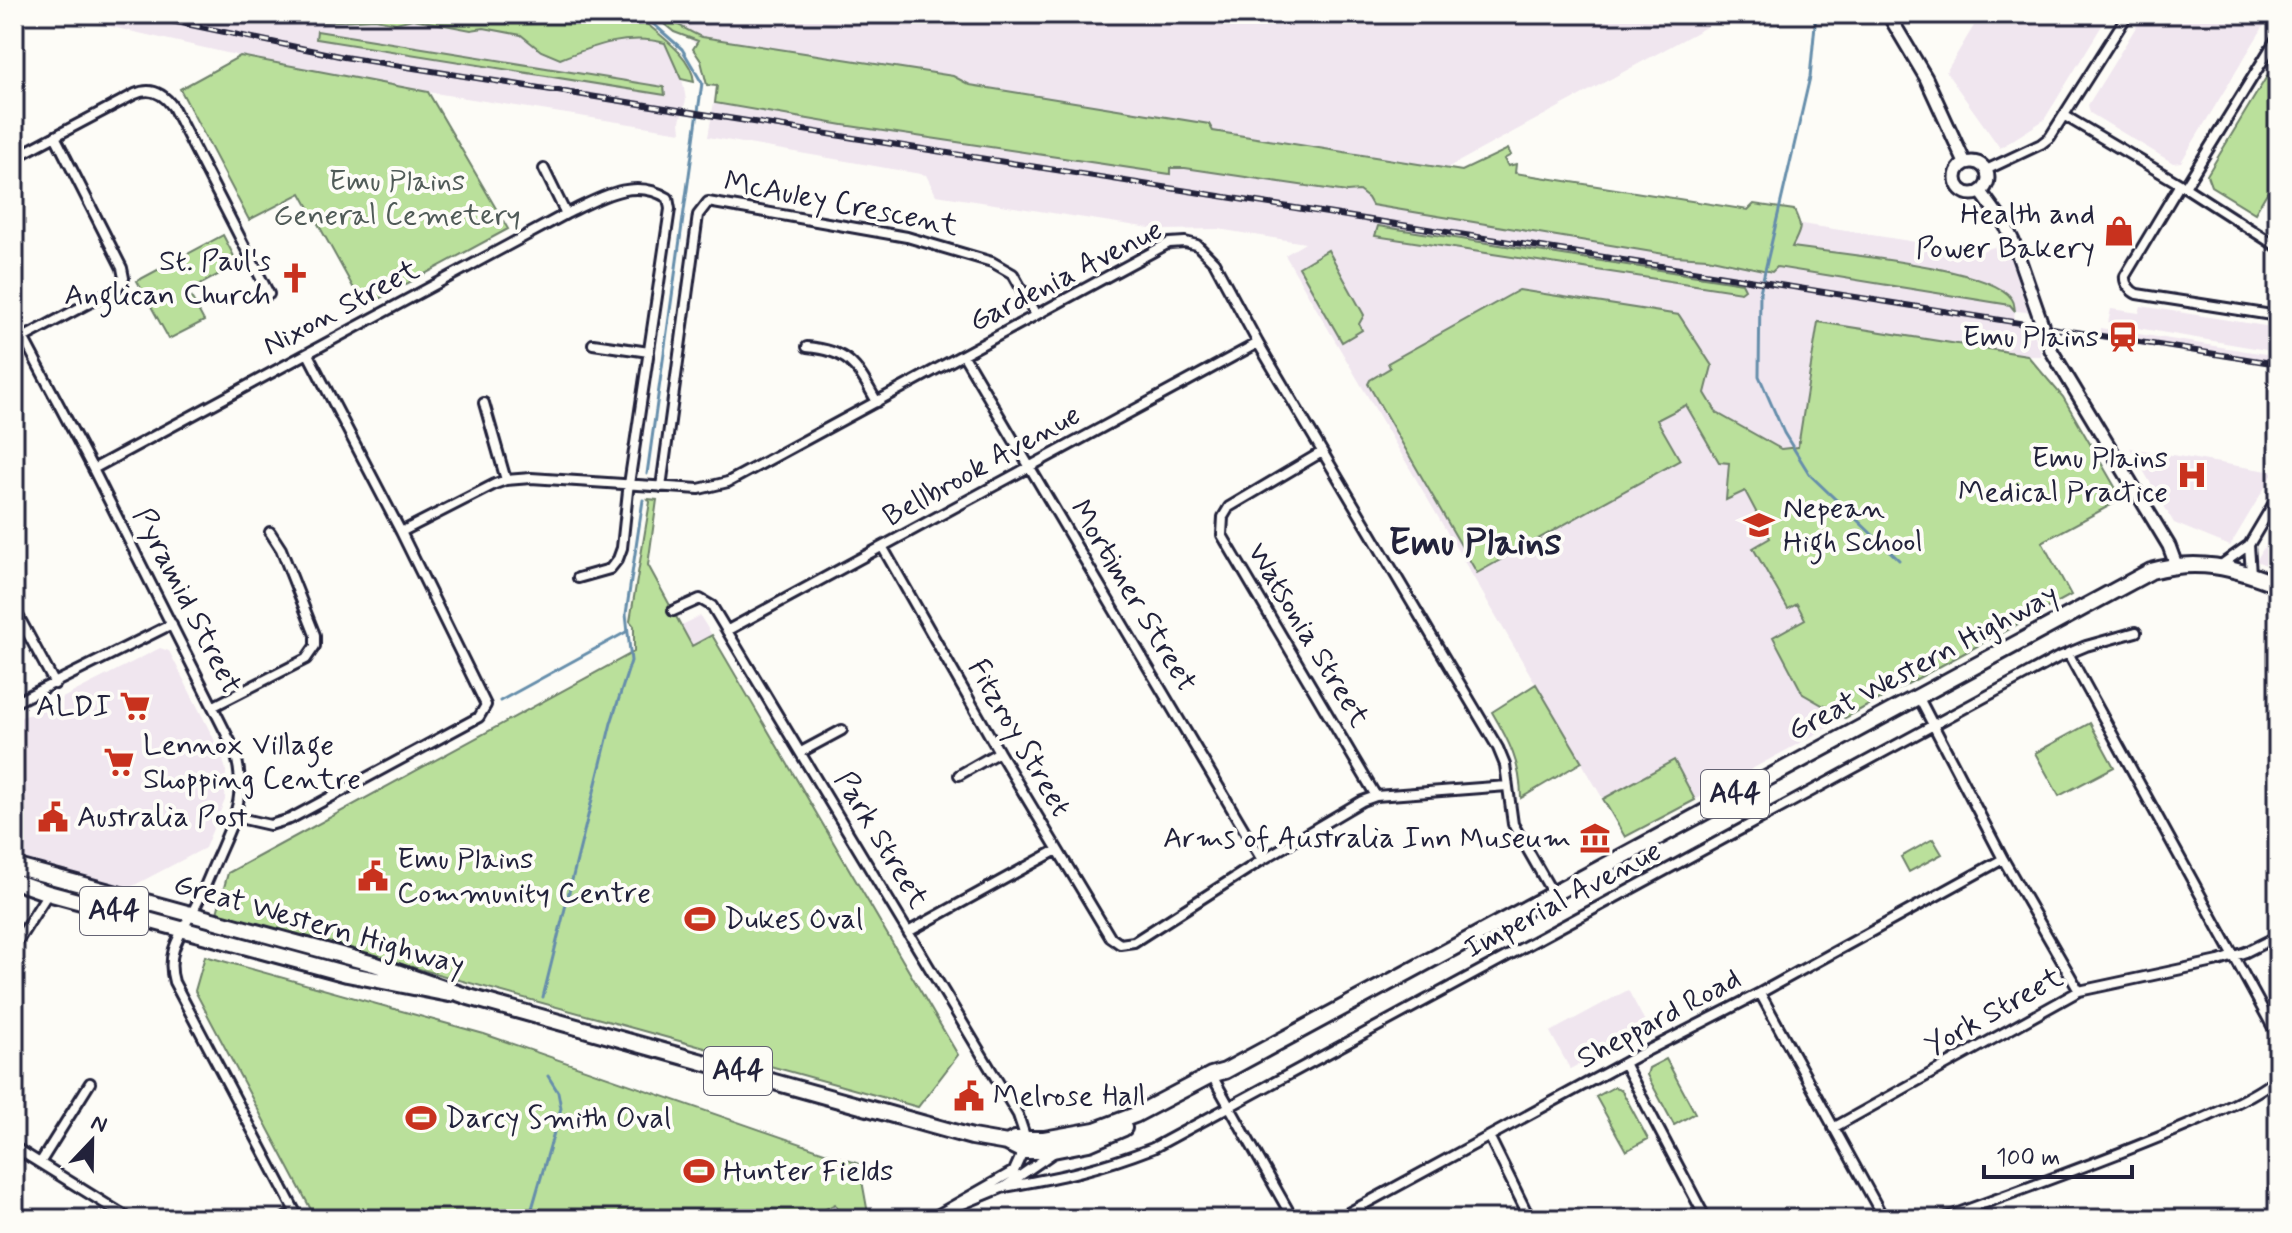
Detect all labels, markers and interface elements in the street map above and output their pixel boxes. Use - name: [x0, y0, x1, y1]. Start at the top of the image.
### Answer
- park label: Emu Plains General Cemetery: [273, 162, 521, 235]
- street label: McAuley Crescent: [721, 162, 962, 246]
- place label: Health and Power Bakery: [1916, 195, 2095, 268]
- street label: Gardenia Avenue: [963, 210, 1169, 342]
- shop icon: Health and Power Bakery: [2102, 214, 2136, 248]
- place label: St. Paul's Anglican Church: [64, 242, 271, 318]
- street label: Nixon Street: [256, 250, 426, 366]
- church icon: St. Paul's Anglican Church: [278, 261, 312, 295]
- place label: Emu Plains: [1963, 318, 2099, 357]
- station icon: Emu Plains: [2106, 320, 2140, 354]
- street label: Bellbrook Avenue: [876, 396, 1088, 536]
- place label: Emu Plains Medical Practice: [1958, 439, 2168, 512]
- hospital icon: Emu Plains Medical Practice: [2175, 458, 2209, 492]
- place label: Nepean High School: [1783, 489, 1923, 565]
- street label: Mortimer Street: [1060, 493, 1206, 699]
- street label: Pyramid Street: [123, 501, 251, 701]
- school or university icon: Nepean High School: [1742, 508, 1776, 542]
- district label: Emu Plains: [1389, 519, 1561, 568]
- street label: Watsonia Street: [1238, 536, 1379, 735]
- street label: Great Western Highway: [1781, 575, 2065, 751]
- street label: Fitzroy Street: [958, 652, 1080, 824]
- place label: ALDI: [36, 687, 111, 726]
- supermarket icon: ALDI: [118, 689, 152, 723]
- place label: Lennox Village Shopping Centre: [143, 726, 361, 799]
- supermarket icon: Lennox Village Shopping Centre: [102, 745, 136, 779]
- street label: Park Street: [825, 764, 937, 916]
- road number: A44: [1701, 770, 1769, 818]
- place label: Australia Post: [77, 798, 248, 837]
- public building icon: Australia Post: [36, 800, 70, 834]
- place label: Arms of Australia Inn Museum: [1163, 819, 1571, 858]
- museum icon: Arms of Australia Inn Museum: [1578, 821, 1612, 855]
- street label: Imperial Avenue: [1458, 832, 1668, 968]
- place label: Emu Plains Community Centre: [397, 840, 651, 913]
- public building icon: Emu Plains Community Centre: [356, 859, 390, 893]
- street label: Great Western Highway: [169, 865, 469, 985]
- road number: A44: [80, 887, 148, 935]
- place label: Dukes Oval: [724, 900, 863, 939]
- sports icon: Dukes Oval: [683, 902, 717, 936]
- street label: York Street: [1918, 958, 2070, 1066]
- street label: Sheppard Road: [1570, 960, 1748, 1078]
- road number: A44: [704, 1047, 772, 1095]
- place label: Melrose Hall: [993, 1077, 1146, 1116]
- public building icon: Melrose Hall: [952, 1079, 986, 1113]
- place label: Darcy Smith Oval: [445, 1099, 671, 1138]
- north arrow: [52, 1101, 132, 1181]
- sports icon: Darcy Smith Oval: [404, 1101, 438, 1135]
- text: N: [87, 1109, 111, 1140]
- scale bar: [1984, 1129, 2132, 1179]
- text: 100 m: [1996, 1143, 2060, 1174]
- place label: Hunter Fields: [723, 1152, 894, 1191]
- sports icon: Hunter Fields: [682, 1154, 716, 1188]

